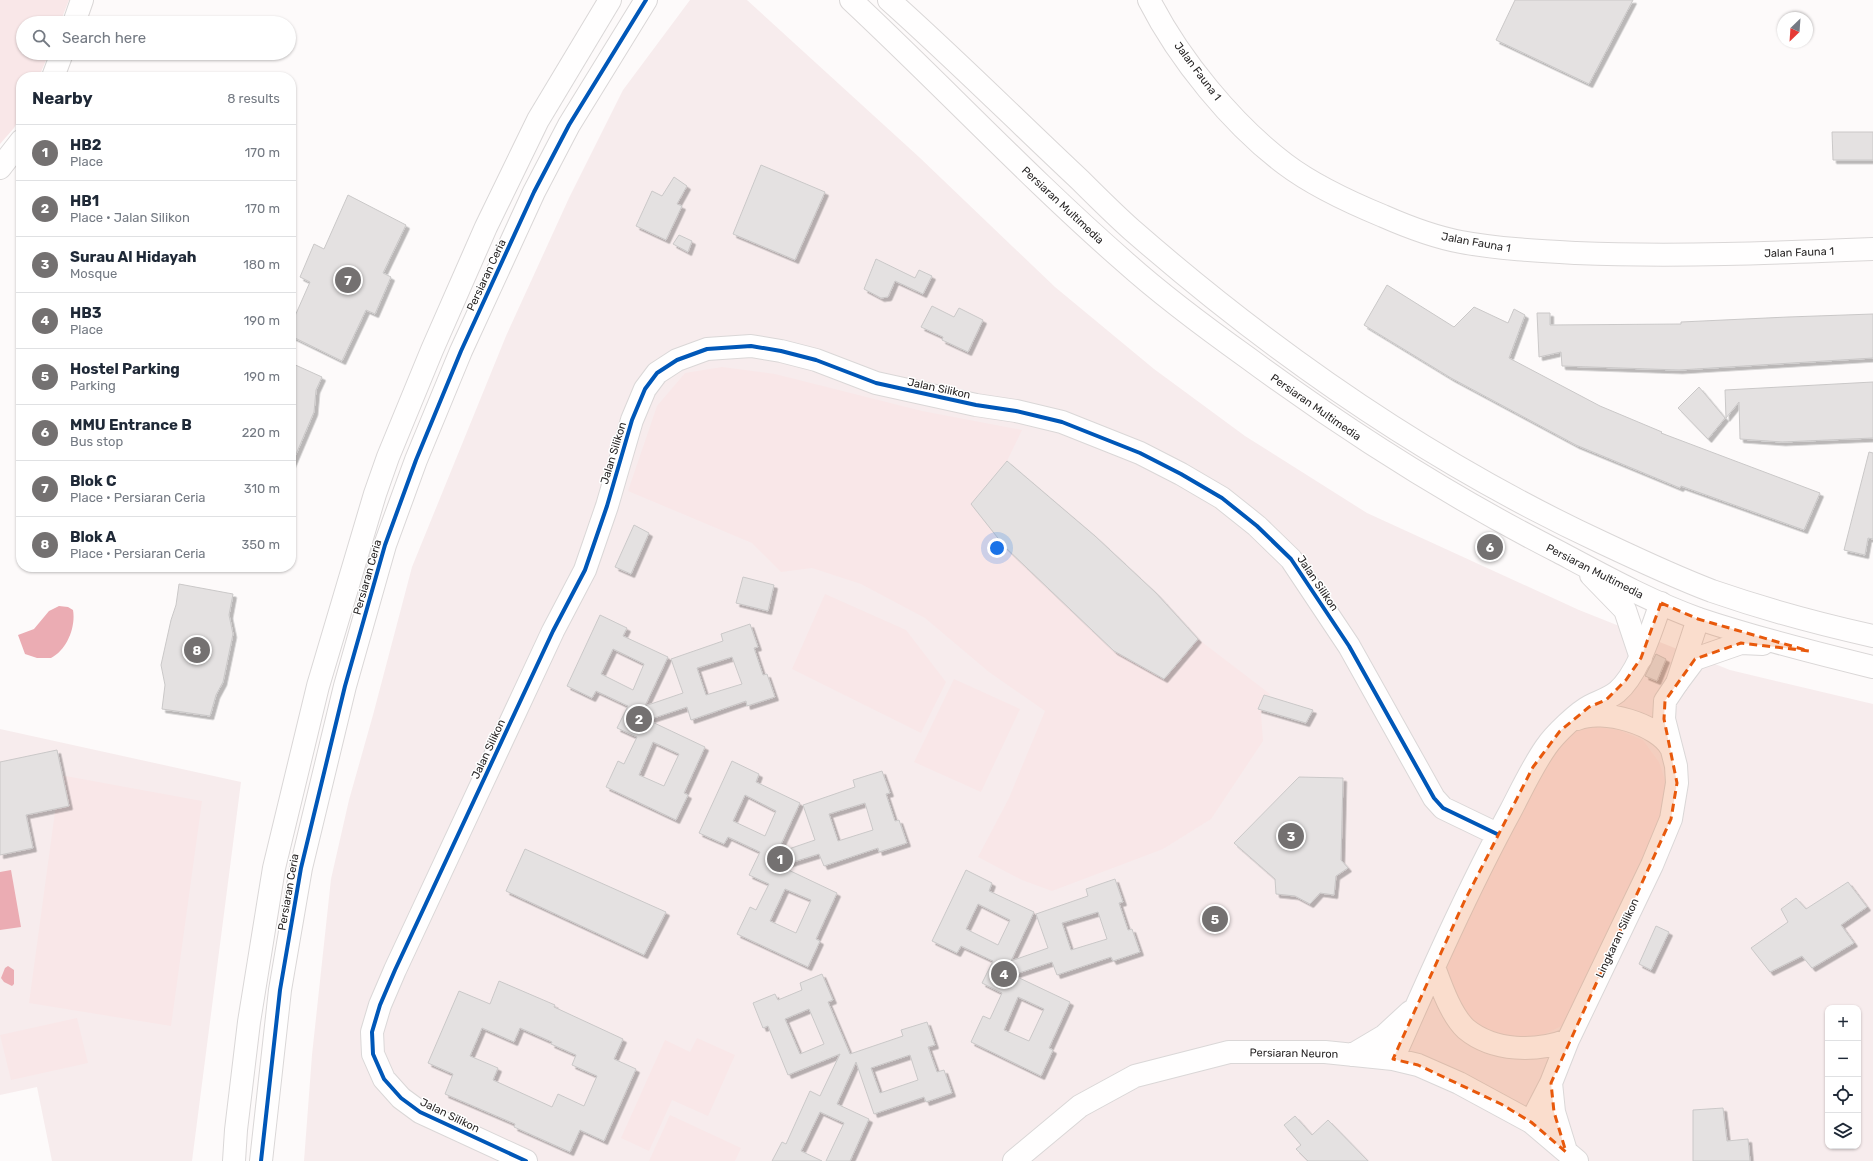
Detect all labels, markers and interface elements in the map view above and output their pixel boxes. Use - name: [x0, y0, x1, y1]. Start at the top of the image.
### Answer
- north arrow: [1777, 12, 1813, 48]
- search box: [16, 16, 296, 60]
- icon: search: [30, 27, 52, 49]
- text: Search here: [62, 29, 146, 47]
- street label: Jalan Fauna 1: [1171, 39, 1224, 103]
- text: Nearby: [32, 88, 93, 108]
- text: 8 results: [227, 91, 280, 106]
- text: HB2: [70, 136, 102, 154]
- text: 1: [42, 145, 48, 160]
- text: 170 m: [245, 145, 280, 160]
- text: Place: [70, 154, 103, 169]
- street label: Persiaran Multimedia: [1019, 164, 1106, 247]
- text: HB1: [70, 192, 99, 210]
- text: 2: [41, 201, 49, 216]
- text: 170 m: [245, 201, 280, 216]
- text: Place · Jalan Silikon: [70, 210, 190, 225]
- street label: Jalan Fauna 1: [1440, 230, 1512, 255]
- street label: Persiaran Ceria: [464, 237, 509, 313]
- street label: Jalan Fauna 1: [1764, 245, 1834, 260]
- text: Surau Al Hidayah: [70, 248, 197, 266]
- text: 3: [41, 257, 49, 272]
- text: 180 m: [243, 257, 280, 272]
- pin: 7: [335, 265, 361, 295]
- text: Mosque: [70, 266, 117, 281]
- text: HB3: [70, 304, 102, 322]
- text: 4: [41, 313, 49, 328]
- text: 190 m: [244, 313, 280, 328]
- text: Place: [70, 322, 103, 337]
- text: Hostel Parking: [70, 360, 180, 378]
- text: 5: [41, 369, 49, 384]
- text: 190 m: [244, 369, 280, 384]
- street label: Persiaran Multimedia: [1268, 371, 1363, 444]
- street label: Jalan Silikon: [906, 375, 972, 402]
- text: Parking: [70, 378, 116, 393]
- text: MMU Entrance B: [70, 416, 192, 434]
- street label: Jalan Silikon: [598, 420, 629, 486]
- text: 6: [41, 425, 49, 440]
- text: 220 m: [242, 425, 280, 440]
- text: Bus stop: [70, 434, 123, 449]
- text: Blok C: [70, 472, 116, 490]
- text: 7: [41, 481, 49, 496]
- text: 310 m: [244, 481, 280, 496]
- text: Place · Persiaran Ceria: [70, 490, 206, 505]
- text: Blok A: [70, 528, 116, 546]
- pin: 6: [1477, 532, 1503, 562]
- text: 8: [41, 537, 49, 552]
- text: 350 m: [241, 537, 280, 552]
- street label: Persiaran Ceria: [351, 538, 384, 616]
- your location: [987, 538, 1007, 558]
- street label: Persiaran Multimedia: [1544, 541, 1646, 602]
- text: Place · Persiaran Ceria: [70, 546, 206, 561]
- street label: Jalan Silikon: [1294, 553, 1341, 614]
- pin: 8: [184, 635, 210, 665]
- pin: 2: [626, 704, 652, 734]
- street label: Jalan Silikon: [469, 717, 508, 781]
- pin: 3: [1278, 821, 1304, 851]
- pin: 1: [767, 844, 793, 874]
- street label: Persiaran Ceria: [275, 853, 302, 931]
- street label: Lingkaran Silikon: [1593, 896, 1642, 980]
- pin: 5: [1202, 904, 1228, 934]
- pin: 4: [991, 959, 1017, 989]
- map controls: [1825, 1005, 1861, 1149]
- button: +: [1825, 1005, 1861, 1041]
- button: −: [1825, 1041, 1861, 1077]
- street label: Persiaran Neuron: [1250, 1046, 1338, 1061]
- button: locate: [1825, 1077, 1861, 1113]
- street label: Jalan Silikon: [418, 1096, 482, 1135]
- button: layers: [1825, 1113, 1861, 1149]

